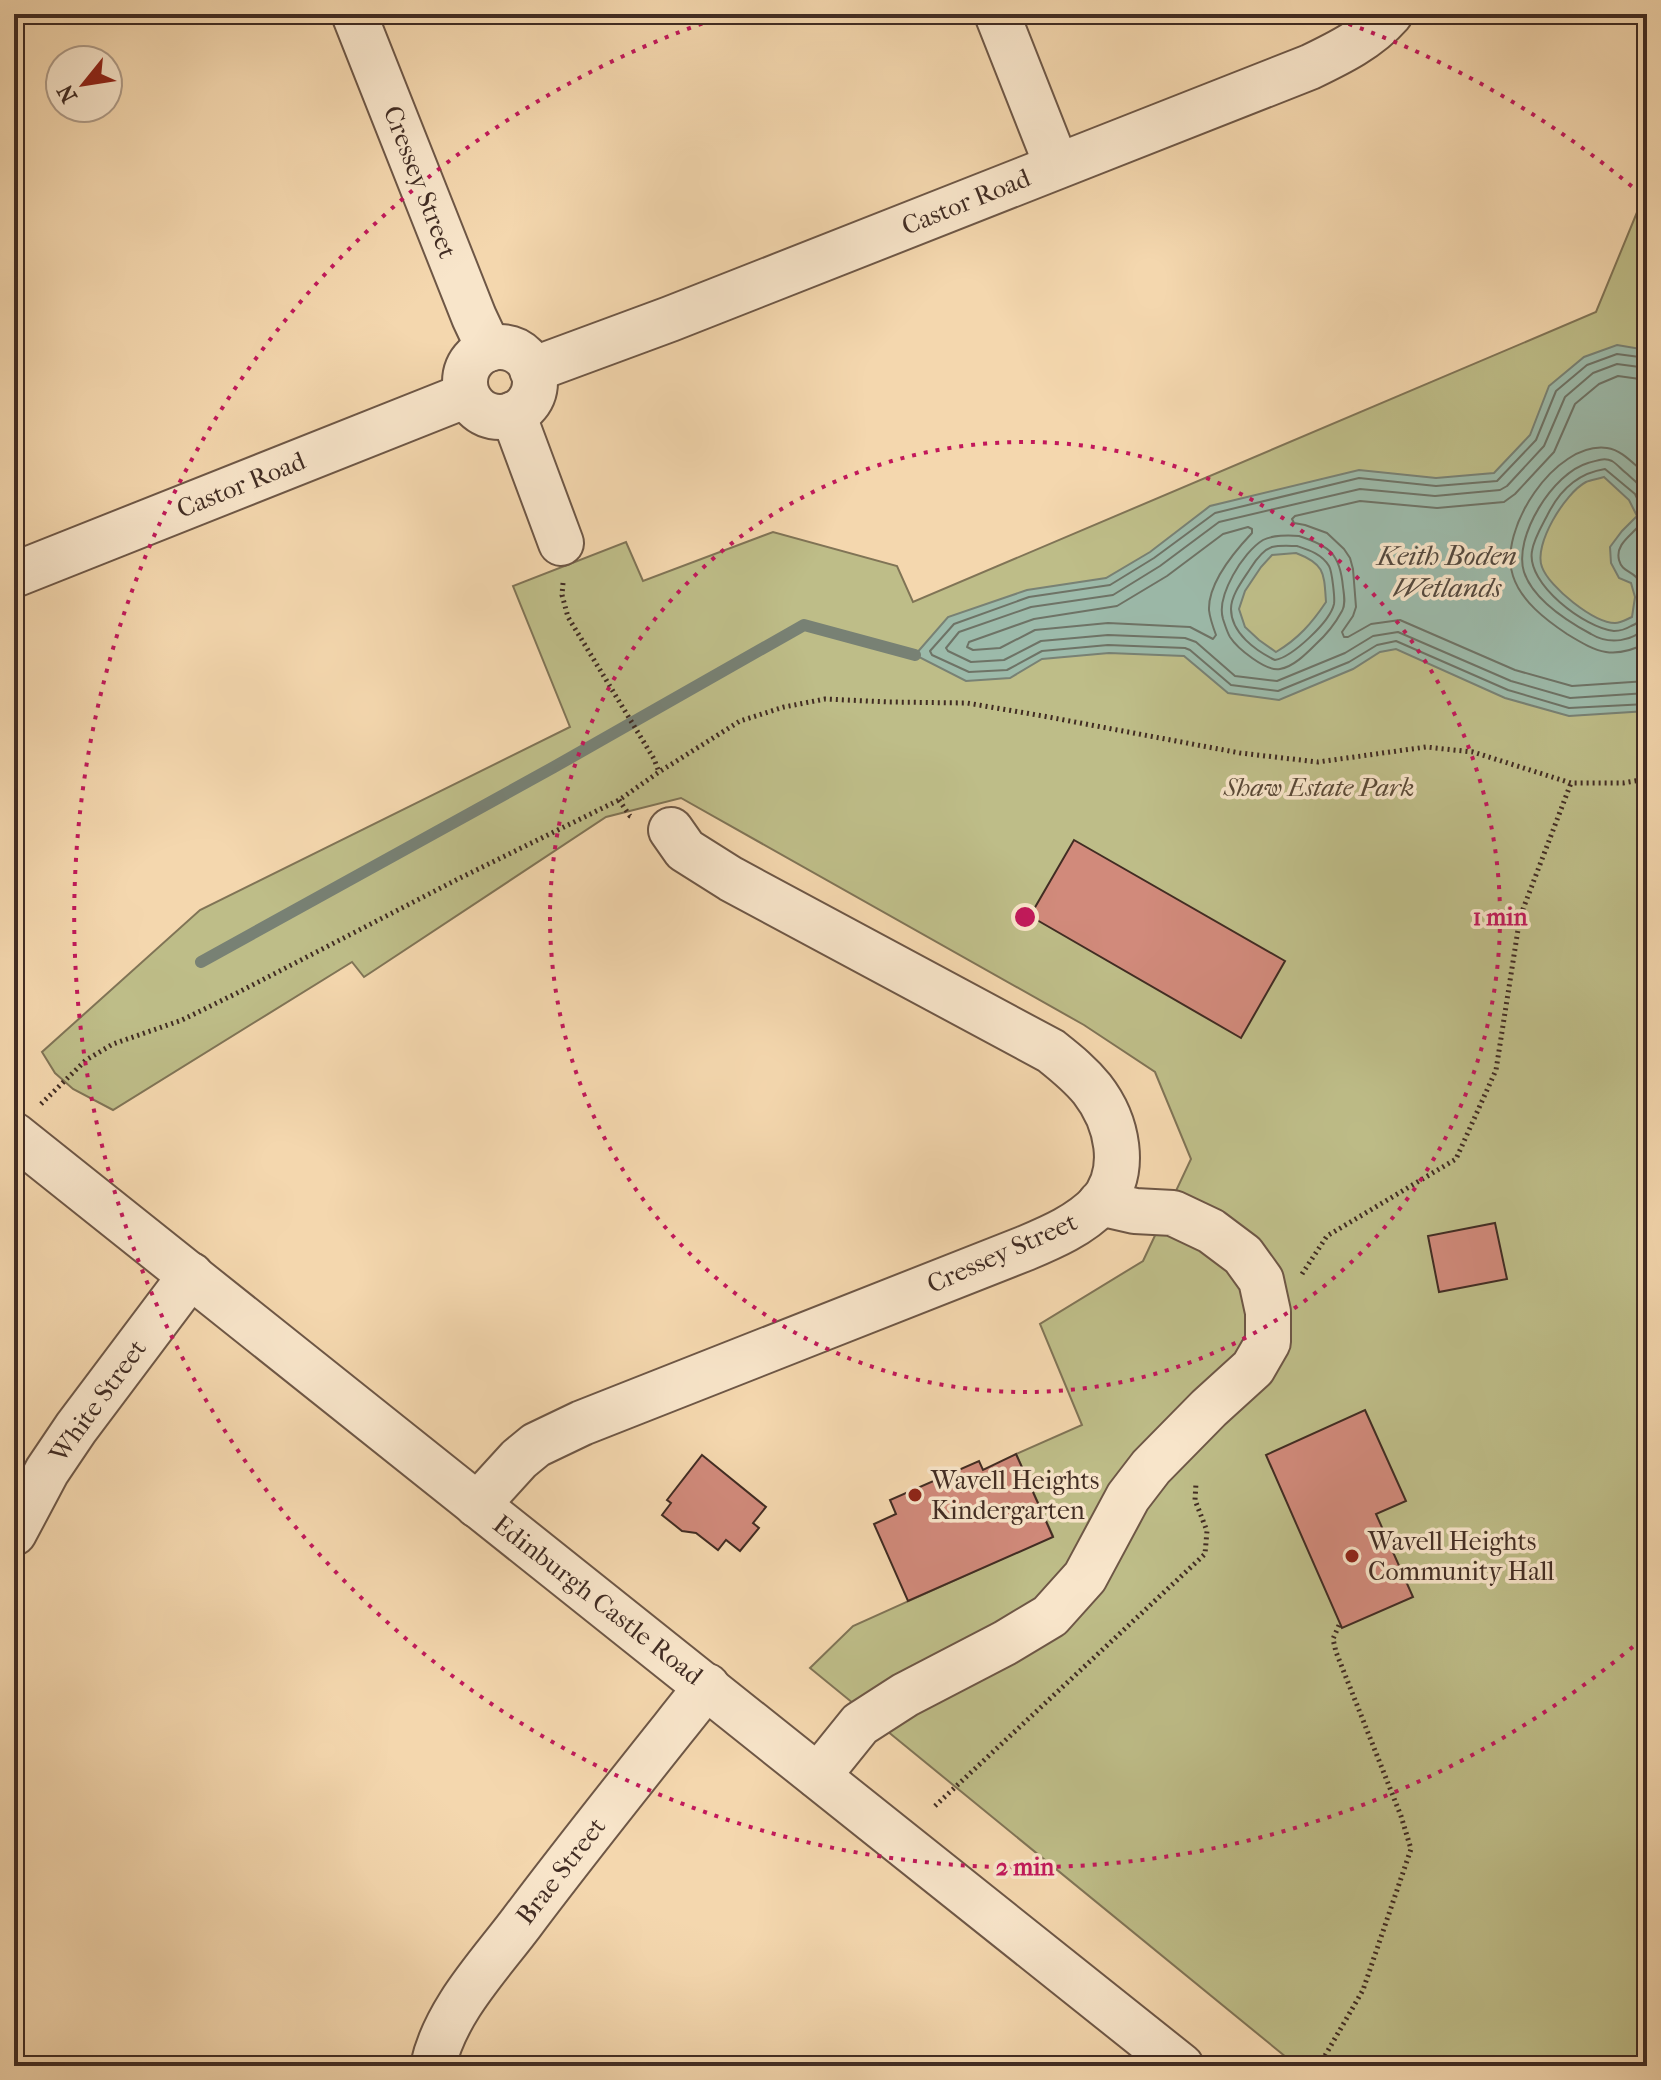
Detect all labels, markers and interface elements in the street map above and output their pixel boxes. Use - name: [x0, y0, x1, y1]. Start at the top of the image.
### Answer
- north arrow: [44, 44, 124, 124]
- text: N: [52, 80, 83, 107]
- street label: Cressey Street: [377, 101, 464, 263]
- street label: Castor Road: [897, 162, 1036, 242]
- street label: Castor Road: [172, 445, 311, 525]
- water label: Keith Boden Wetlands: [1375, 539, 1517, 604]
- park label: Shaw Estate Park: [1223, 772, 1414, 803]
- centre of rings: [1011, 903, 1039, 931]
- text: 1 min: [1473, 903, 1528, 931]
- street label: Cressey Street: [922, 1206, 1082, 1300]
- street label: White Street: [43, 1333, 153, 1469]
- place label: Wavell Heights Kindergarten: [930, 1465, 1099, 1526]
- marker: Wavell Heights Kindergarten: [906, 1486, 924, 1504]
- street label: Edinburgh Castle Road: [487, 1509, 710, 1692]
- place label: Wavell Heights Community Hall: [1367, 1526, 1555, 1587]
- marker: Wavell Heights Community Hall: [1343, 1547, 1361, 1565]
- street label: Brae Street: [510, 1811, 613, 1931]
- text: 2 min: [996, 1853, 1055, 1881]

